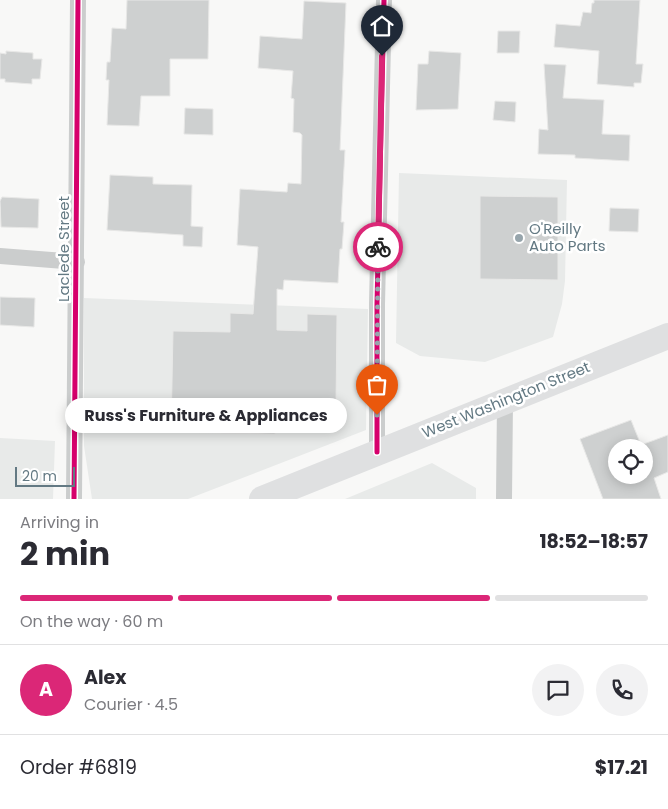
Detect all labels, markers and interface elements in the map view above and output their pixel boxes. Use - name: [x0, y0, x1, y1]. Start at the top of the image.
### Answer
- pin: [361, 5, 403, 56]
- icon: home: [368, 12, 396, 40]
- street label: Laclede Street: [53, 196, 74, 302]
- place label: O'Reilly Auto Parts: [529, 218, 606, 256]
- courier: [353, 222, 403, 272]
- marker: O'Reilly Auto Parts: [513, 232, 525, 244]
- icon: bike: [364, 233, 392, 261]
- street label: West Washington Street: [419, 356, 593, 443]
- pin: [356, 364, 398, 415]
- icon: bag: [363, 371, 391, 399]
- callout: Russ's Furniture & Appliances: [65, 398, 347, 432]
- text: Russ's Furniture & Appliances: [84, 404, 328, 427]
- map controls: [608, 439, 653, 484]
- button: locate: [608, 439, 653, 484]
- scale bar: [15, 464, 75, 487]
- text: 20 m: [22, 466, 57, 486]
- text: Arriving in: [20, 511, 99, 534]
- text: 18:52–18:57: [539, 528, 648, 555]
- text: 2 min: [20, 531, 110, 576]
- text: On the way · 60 m: [20, 610, 163, 633]
- text: Alex: [84, 664, 126, 691]
- button: chat: [532, 664, 584, 716]
- button: phone: [596, 664, 648, 716]
- text: A: [39, 676, 53, 703]
- text: Courier · 4.5: [84, 693, 178, 716]
- text: Order #6819: [20, 754, 137, 781]
- text: $17.21: [595, 754, 648, 781]

